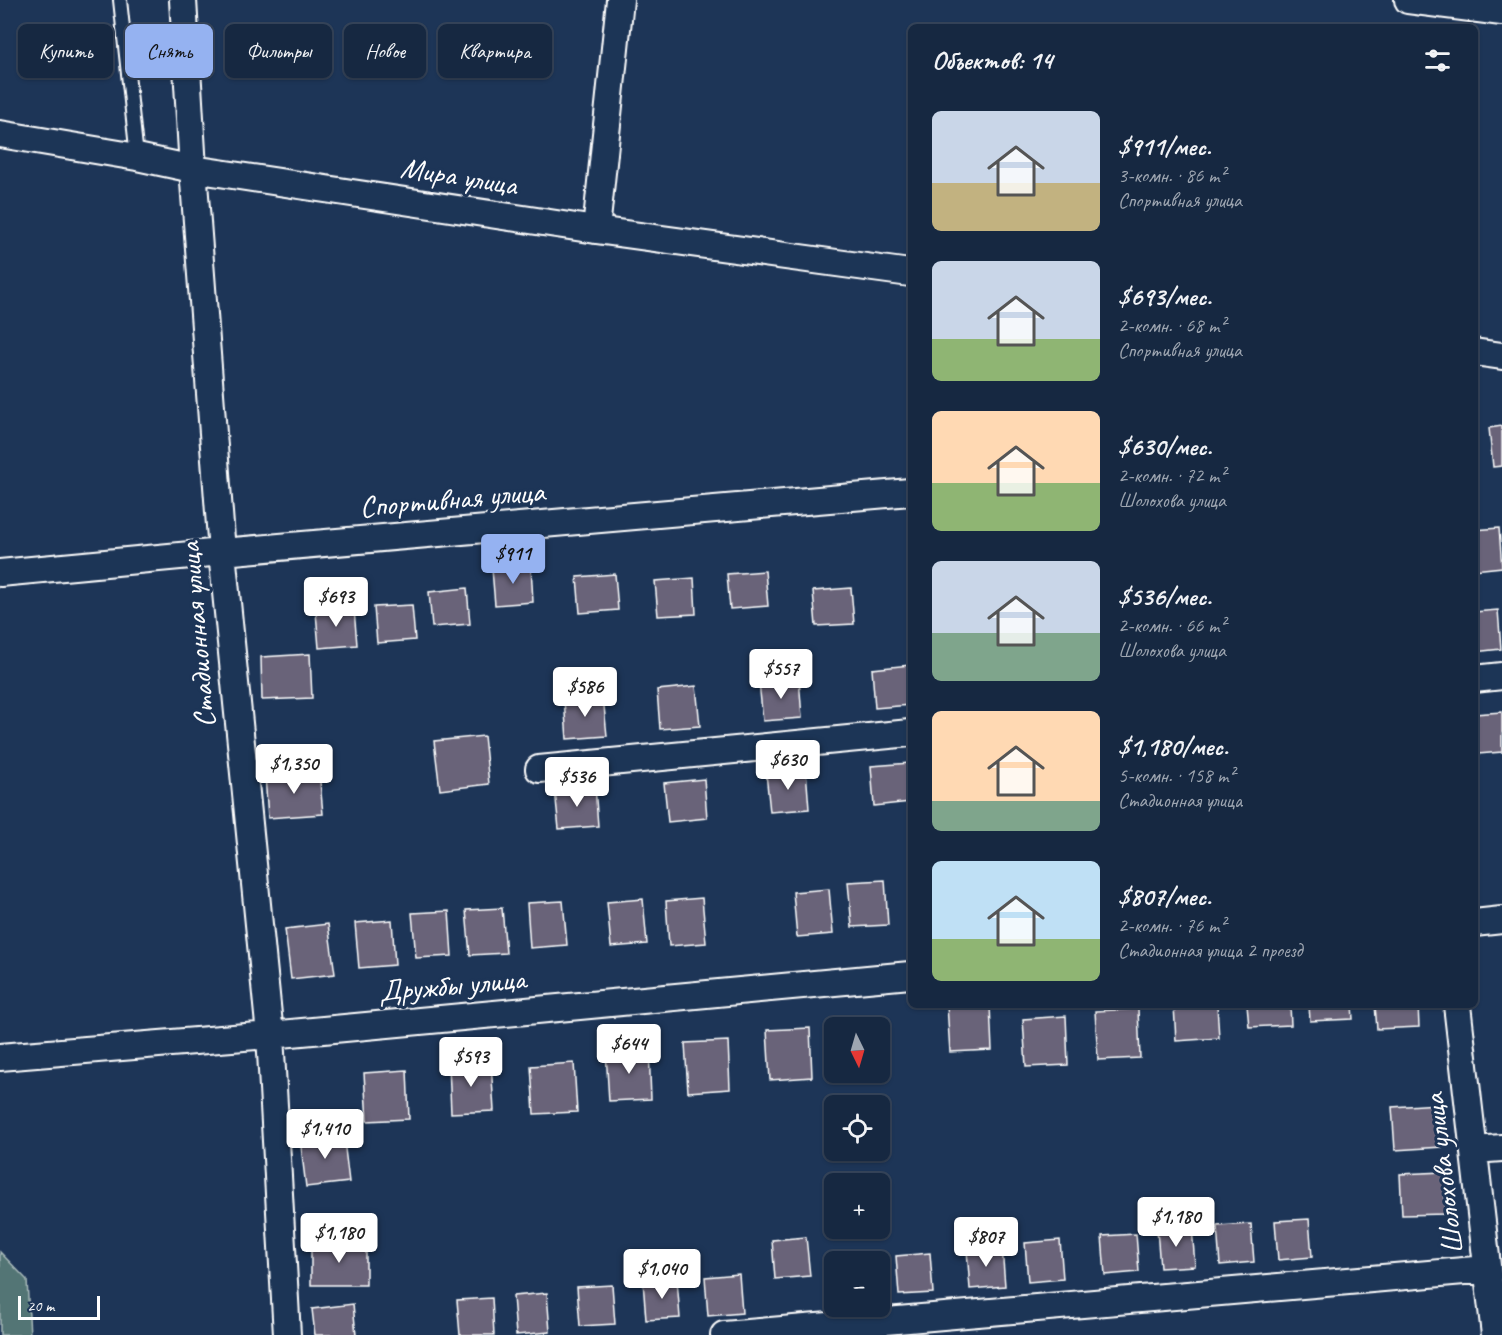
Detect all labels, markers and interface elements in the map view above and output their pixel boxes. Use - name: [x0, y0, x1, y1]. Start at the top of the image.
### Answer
- chip: Купить: [18, 24, 113, 78]
- chip: Снять: [125, 24, 213, 78]
- chip: Фильтры: [225, 24, 332, 78]
- chip: Новое: [344, 24, 426, 78]
- chip: Квартира: [438, 24, 552, 78]
- text: Объектов: 14: [932, 44, 1052, 77]
- icon: filters: [1421, 44, 1454, 77]
- text: $911/мес.: [1118, 130, 1211, 163]
- icon: home: [980, 135, 1052, 207]
- street label: Мира улица: [398, 148, 522, 204]
- text: 3-комн. · 86 m²: [1118, 163, 1226, 188]
- text: Спортивная улица: [1118, 188, 1242, 213]
- text: $693/мес.: [1118, 280, 1211, 313]
- icon: home: [980, 285, 1052, 357]
- text: 2-комн. · 68 m²: [1118, 313, 1226, 338]
- text: Спортивная улица: [1118, 338, 1242, 363]
- text: $630/мес.: [1118, 430, 1212, 463]
- icon: home: [980, 435, 1052, 507]
- text: 2-комн. · 72 m²: [1118, 463, 1226, 488]
- street label: Спортивная улица: [358, 472, 548, 526]
- text: Шолохова улица: [1118, 488, 1226, 513]
- pin: $911: [477, 534, 549, 585]
- street label: Стадионная улица: [170, 539, 224, 729]
- text: $911: [495, 541, 531, 566]
- pin: $693: [300, 577, 372, 628]
- text: $536/мес.: [1118, 580, 1211, 613]
- text: $693: [318, 584, 354, 609]
- icon: home: [980, 585, 1052, 657]
- text: 2-комн. · 66 m²: [1118, 613, 1226, 638]
- text: Шолохова улица: [1118, 638, 1226, 663]
- pin: $557: [745, 649, 817, 700]
- text: $557: [763, 656, 799, 681]
- pin: $586: [549, 667, 621, 718]
- text: $586: [567, 674, 603, 699]
- text: $1,180/мес.: [1118, 730, 1228, 763]
- icon: home: [980, 735, 1052, 807]
- pin: $630: [752, 740, 824, 791]
- pin: $1,350: [245, 744, 343, 795]
- text: $630: [770, 747, 806, 772]
- text: $1,350: [270, 751, 318, 776]
- pin: $536: [541, 757, 613, 808]
- text: 5-комн. · 158 m²: [1118, 763, 1235, 788]
- text: $536: [559, 764, 595, 789]
- text: Стадионная улица: [1118, 788, 1242, 813]
- text: $807/мес.: [1118, 880, 1211, 913]
- icon: home: [980, 885, 1052, 957]
- text: 2-комн. · 76 m²: [1118, 913, 1226, 938]
- text: Стадионная улица 2 проезд: [1118, 938, 1302, 963]
- street label: Дружбы улица: [377, 959, 530, 1010]
- north arrow: [824, 1017, 890, 1083]
- map controls: [824, 1017, 890, 1317]
- pin: $644: [593, 1024, 665, 1075]
- text: $644: [611, 1031, 647, 1056]
- pin: $593: [435, 1037, 507, 1088]
- text: $593: [453, 1044, 489, 1069]
- street label: Шолохова улица: [1414, 1090, 1472, 1257]
- button: locate: [824, 1095, 890, 1161]
- pin: $1,410: [276, 1109, 374, 1160]
- text: $1,410: [301, 1116, 349, 1141]
- button: +: [824, 1173, 890, 1239]
- pin: $1,180: [1127, 1197, 1225, 1248]
- text: $1,180: [1152, 1204, 1200, 1229]
- pin: $1,180: [290, 1213, 388, 1264]
- pin: $807: [950, 1217, 1022, 1268]
- text: $1,180: [315, 1220, 363, 1245]
- text: $807: [968, 1224, 1004, 1249]
- pin: $1,040: [613, 1249, 711, 1300]
- button: −: [824, 1251, 890, 1317]
- text: $1,040: [638, 1256, 686, 1281]
- scale bar: [18, 1293, 100, 1320]
- text: 20 m: [27, 1296, 54, 1316]

